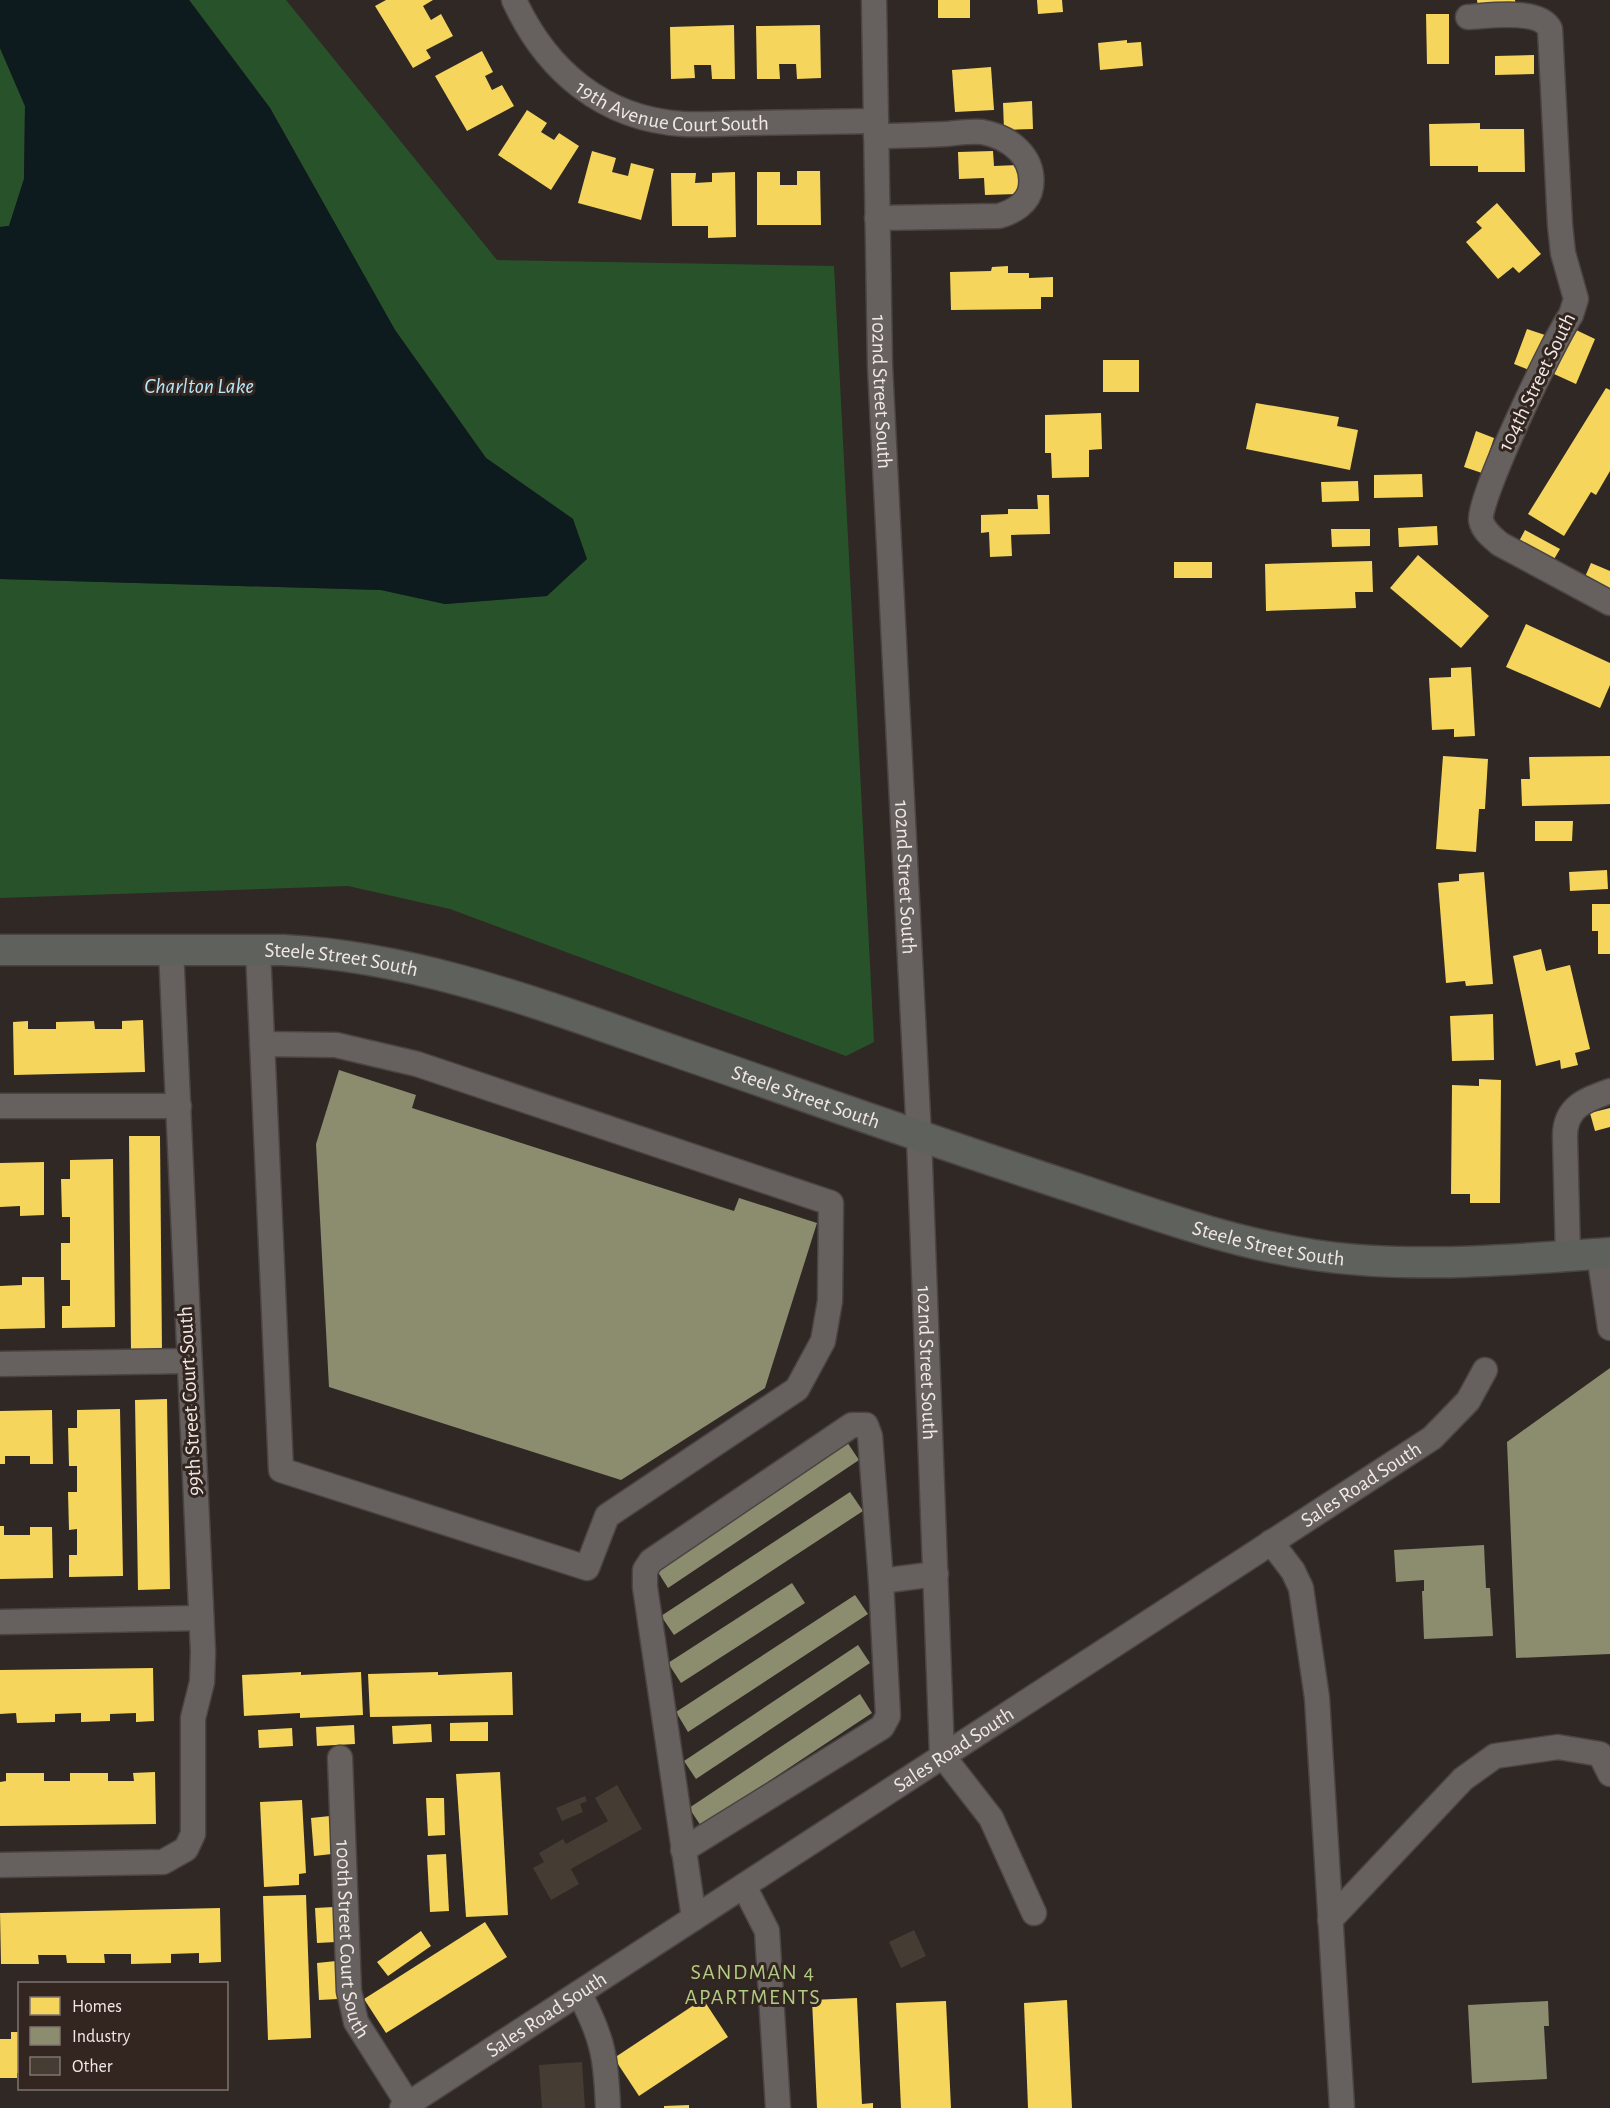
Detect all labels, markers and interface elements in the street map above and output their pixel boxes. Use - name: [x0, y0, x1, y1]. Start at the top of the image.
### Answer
- street label: 19th Avenue Court South: [572, 76, 769, 135]
- street label: 104th Street South: [1495, 310, 1579, 454]
- street label: 102nd Street South: [869, 315, 896, 469]
- water label: Charlton Lake: [144, 375, 254, 397]
- street label: 102nd Street South: [891, 800, 920, 955]
- street label: Steele Street South: [264, 939, 420, 980]
- street label: Steele Street South: [729, 1061, 883, 1132]
- street label: Steele Street South: [1190, 1217, 1346, 1269]
- street label: 102nd Street South: [914, 1285, 941, 1440]
- street label: 99th Street Court South: [175, 1306, 205, 1496]
- street label: Sales Road South: [1297, 1438, 1425, 1531]
- street label: Sales Road South: [890, 1703, 1017, 1796]
- street label: 100th Street Court South: [333, 1840, 374, 2042]
- district label: SANDMAN 4 APARTMENTS: [685, 1961, 821, 2008]
- street label: Sales Road South: [482, 1968, 610, 2061]
- legend: [18, 1982, 228, 2090]
- text: Homes: [72, 1998, 122, 2016]
- text: Industry: [72, 2028, 131, 2046]
- text: Other: [72, 2058, 113, 2076]

